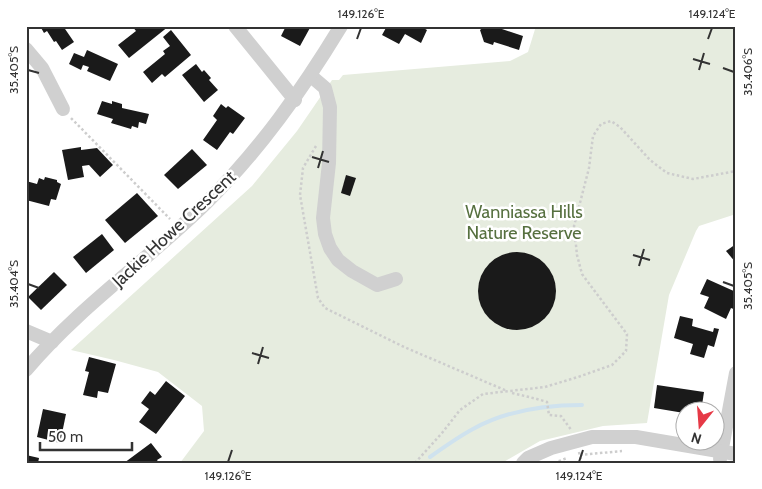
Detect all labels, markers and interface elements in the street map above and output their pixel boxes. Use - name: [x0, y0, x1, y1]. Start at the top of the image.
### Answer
- text: 149.126°E: [338, 6, 385, 21]
- text: 149.124°E: [689, 6, 736, 21]
- text: 35.405°S: [6, 46, 21, 94]
- text: 35.406°S: [740, 48, 755, 96]
- street label: Jackie Howe Crescent: [107, 166, 240, 293]
- park label: Wanniassa Hills Nature Reserve: [465, 201, 583, 244]
- text: 35.404°S: [6, 260, 21, 308]
- text: 35.405°S: [740, 262, 755, 310]
- north arrow: [674, 402, 724, 452]
- scale bar: [40, 419, 132, 451]
- text: 50 m: [48, 428, 83, 446]
- text: N: [689, 428, 704, 448]
- text: 149.126°E: [205, 468, 252, 483]
- text: 149.124°E: [556, 468, 603, 483]

